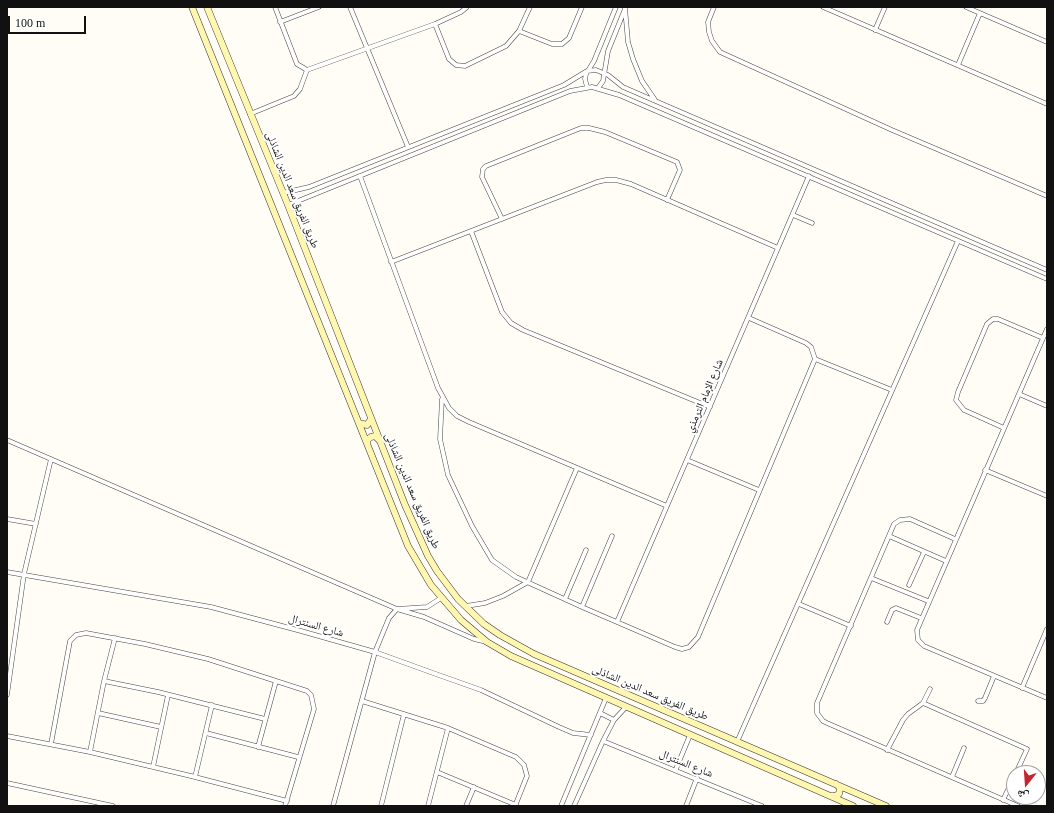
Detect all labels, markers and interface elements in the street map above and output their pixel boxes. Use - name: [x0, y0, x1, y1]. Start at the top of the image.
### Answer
- scale bar: [10, 8, 88, 34]
- text: 100 m: [15, 16, 45, 30]
- street label: طريق الفريق سعد الدين الشاذلى: [262, 130, 322, 250]
- street label: شارع الإمام الترمذي: [684, 357, 726, 435]
- street label: طريق الفريق سعد الدين الشاذلى: [382, 431, 442, 551]
- street label: شارع السنترال: [287, 612, 345, 640]
- street label: طريق الفريق سعد الدين الشاذلى: [590, 663, 710, 723]
- street label: شارع السنترال: [657, 747, 715, 781]
- north arrow: [1006, 765, 1046, 805]
- text: ش: [1015, 788, 1030, 803]

